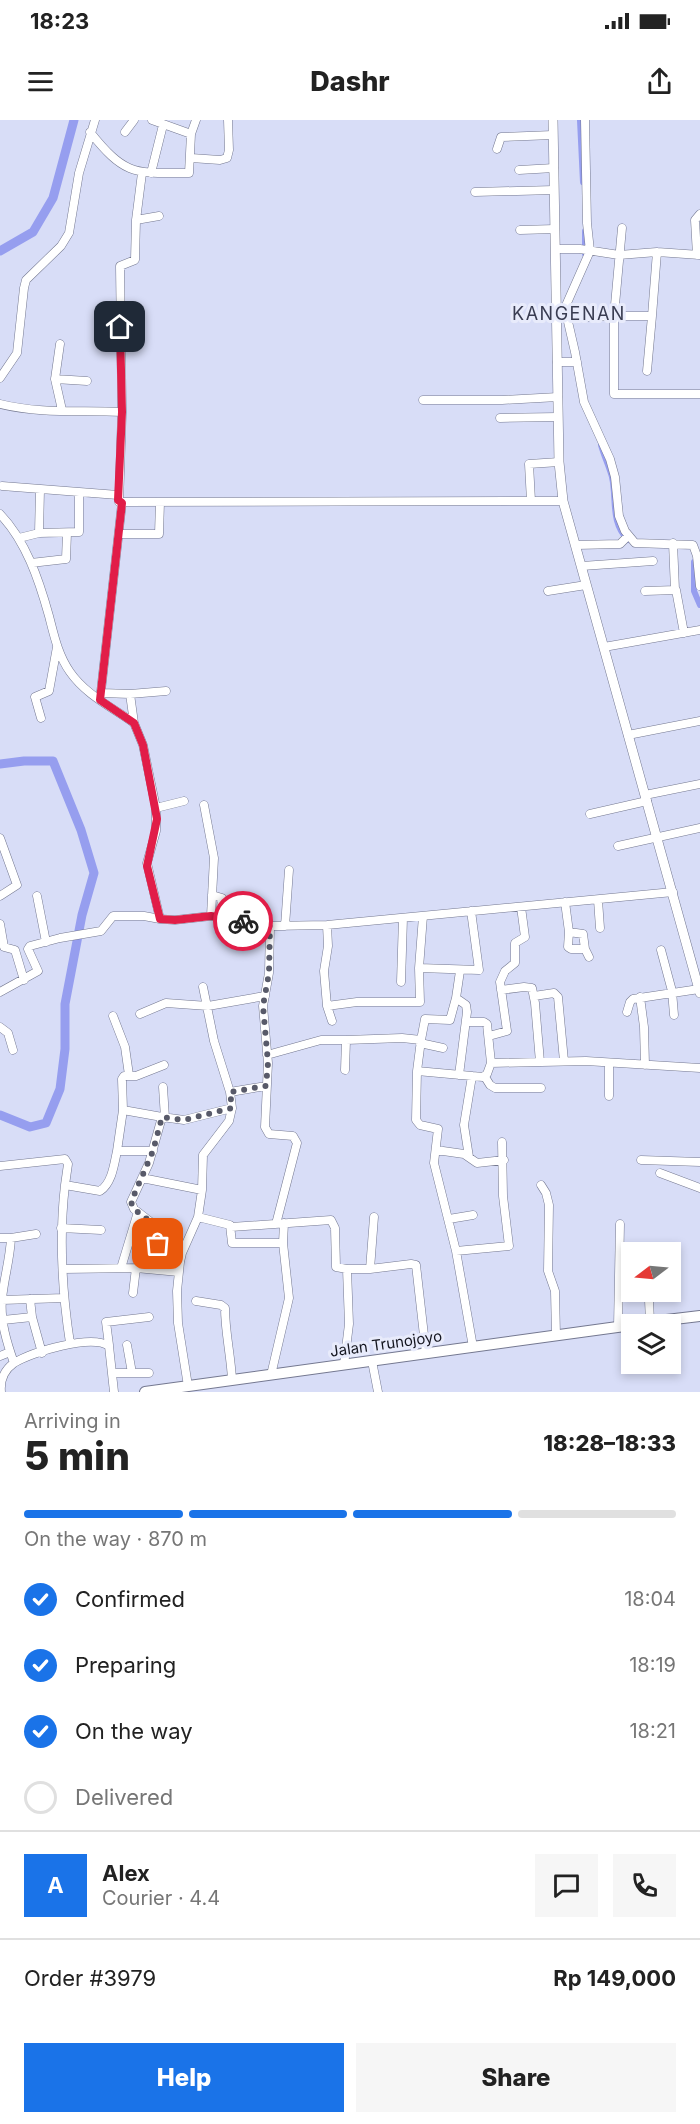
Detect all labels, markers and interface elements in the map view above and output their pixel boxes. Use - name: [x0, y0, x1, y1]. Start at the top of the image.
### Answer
- text: 18:23: [30, 8, 89, 34]
- icon: menu: [24, 65, 57, 98]
- text: Dashr: [310, 65, 390, 98]
- icon: share: [643, 65, 676, 98]
- pin: [94, 301, 145, 352]
- district label: KANGENAN: [512, 303, 626, 324]
- icon: home: [103, 310, 136, 343]
- courier: [213, 891, 273, 951]
- icon: bike: [227, 905, 260, 938]
- pin: [132, 1218, 183, 1269]
- icon: bag: [141, 1227, 174, 1260]
- north arrow: [621, 1242, 681, 1302]
- map controls: [621, 1242, 681, 1374]
- button: layers: [621, 1314, 681, 1374]
- street label: Jalan Trunojoyo: [329, 1326, 443, 1361]
- text: Arriving in: [24, 1409, 121, 1433]
- text: 18:28–18:33: [543, 1430, 676, 1456]
- text: 5 min: [24, 1432, 130, 1479]
- text: On the way · 870 m: [24, 1527, 207, 1551]
- icon: check: [24, 1583, 57, 1616]
- text: Confirmed: [75, 1586, 185, 1612]
- text: 18:04: [624, 1587, 676, 1611]
- icon: check: [24, 1649, 57, 1682]
- text: Preparing: [75, 1652, 176, 1678]
- text: 18:19: [629, 1653, 676, 1677]
- icon: check: [24, 1715, 57, 1748]
- text: On the way: [75, 1718, 193, 1744]
- text: 18:21: [629, 1719, 676, 1743]
- text: Delivered: [75, 1784, 173, 1810]
- button: chat: [535, 1854, 598, 1917]
- button: phone: [613, 1854, 676, 1917]
- text: Alex: [102, 1860, 150, 1886]
- text: A: [47, 1872, 64, 1898]
- text: Courier · 4.4: [102, 1886, 220, 1910]
- text: Order #3979: [24, 1965, 156, 1991]
- text: Rp 149,000: [553, 1965, 676, 1991]
- button: Help: [24, 2043, 344, 2112]
- button: Share: [356, 2043, 676, 2112]

